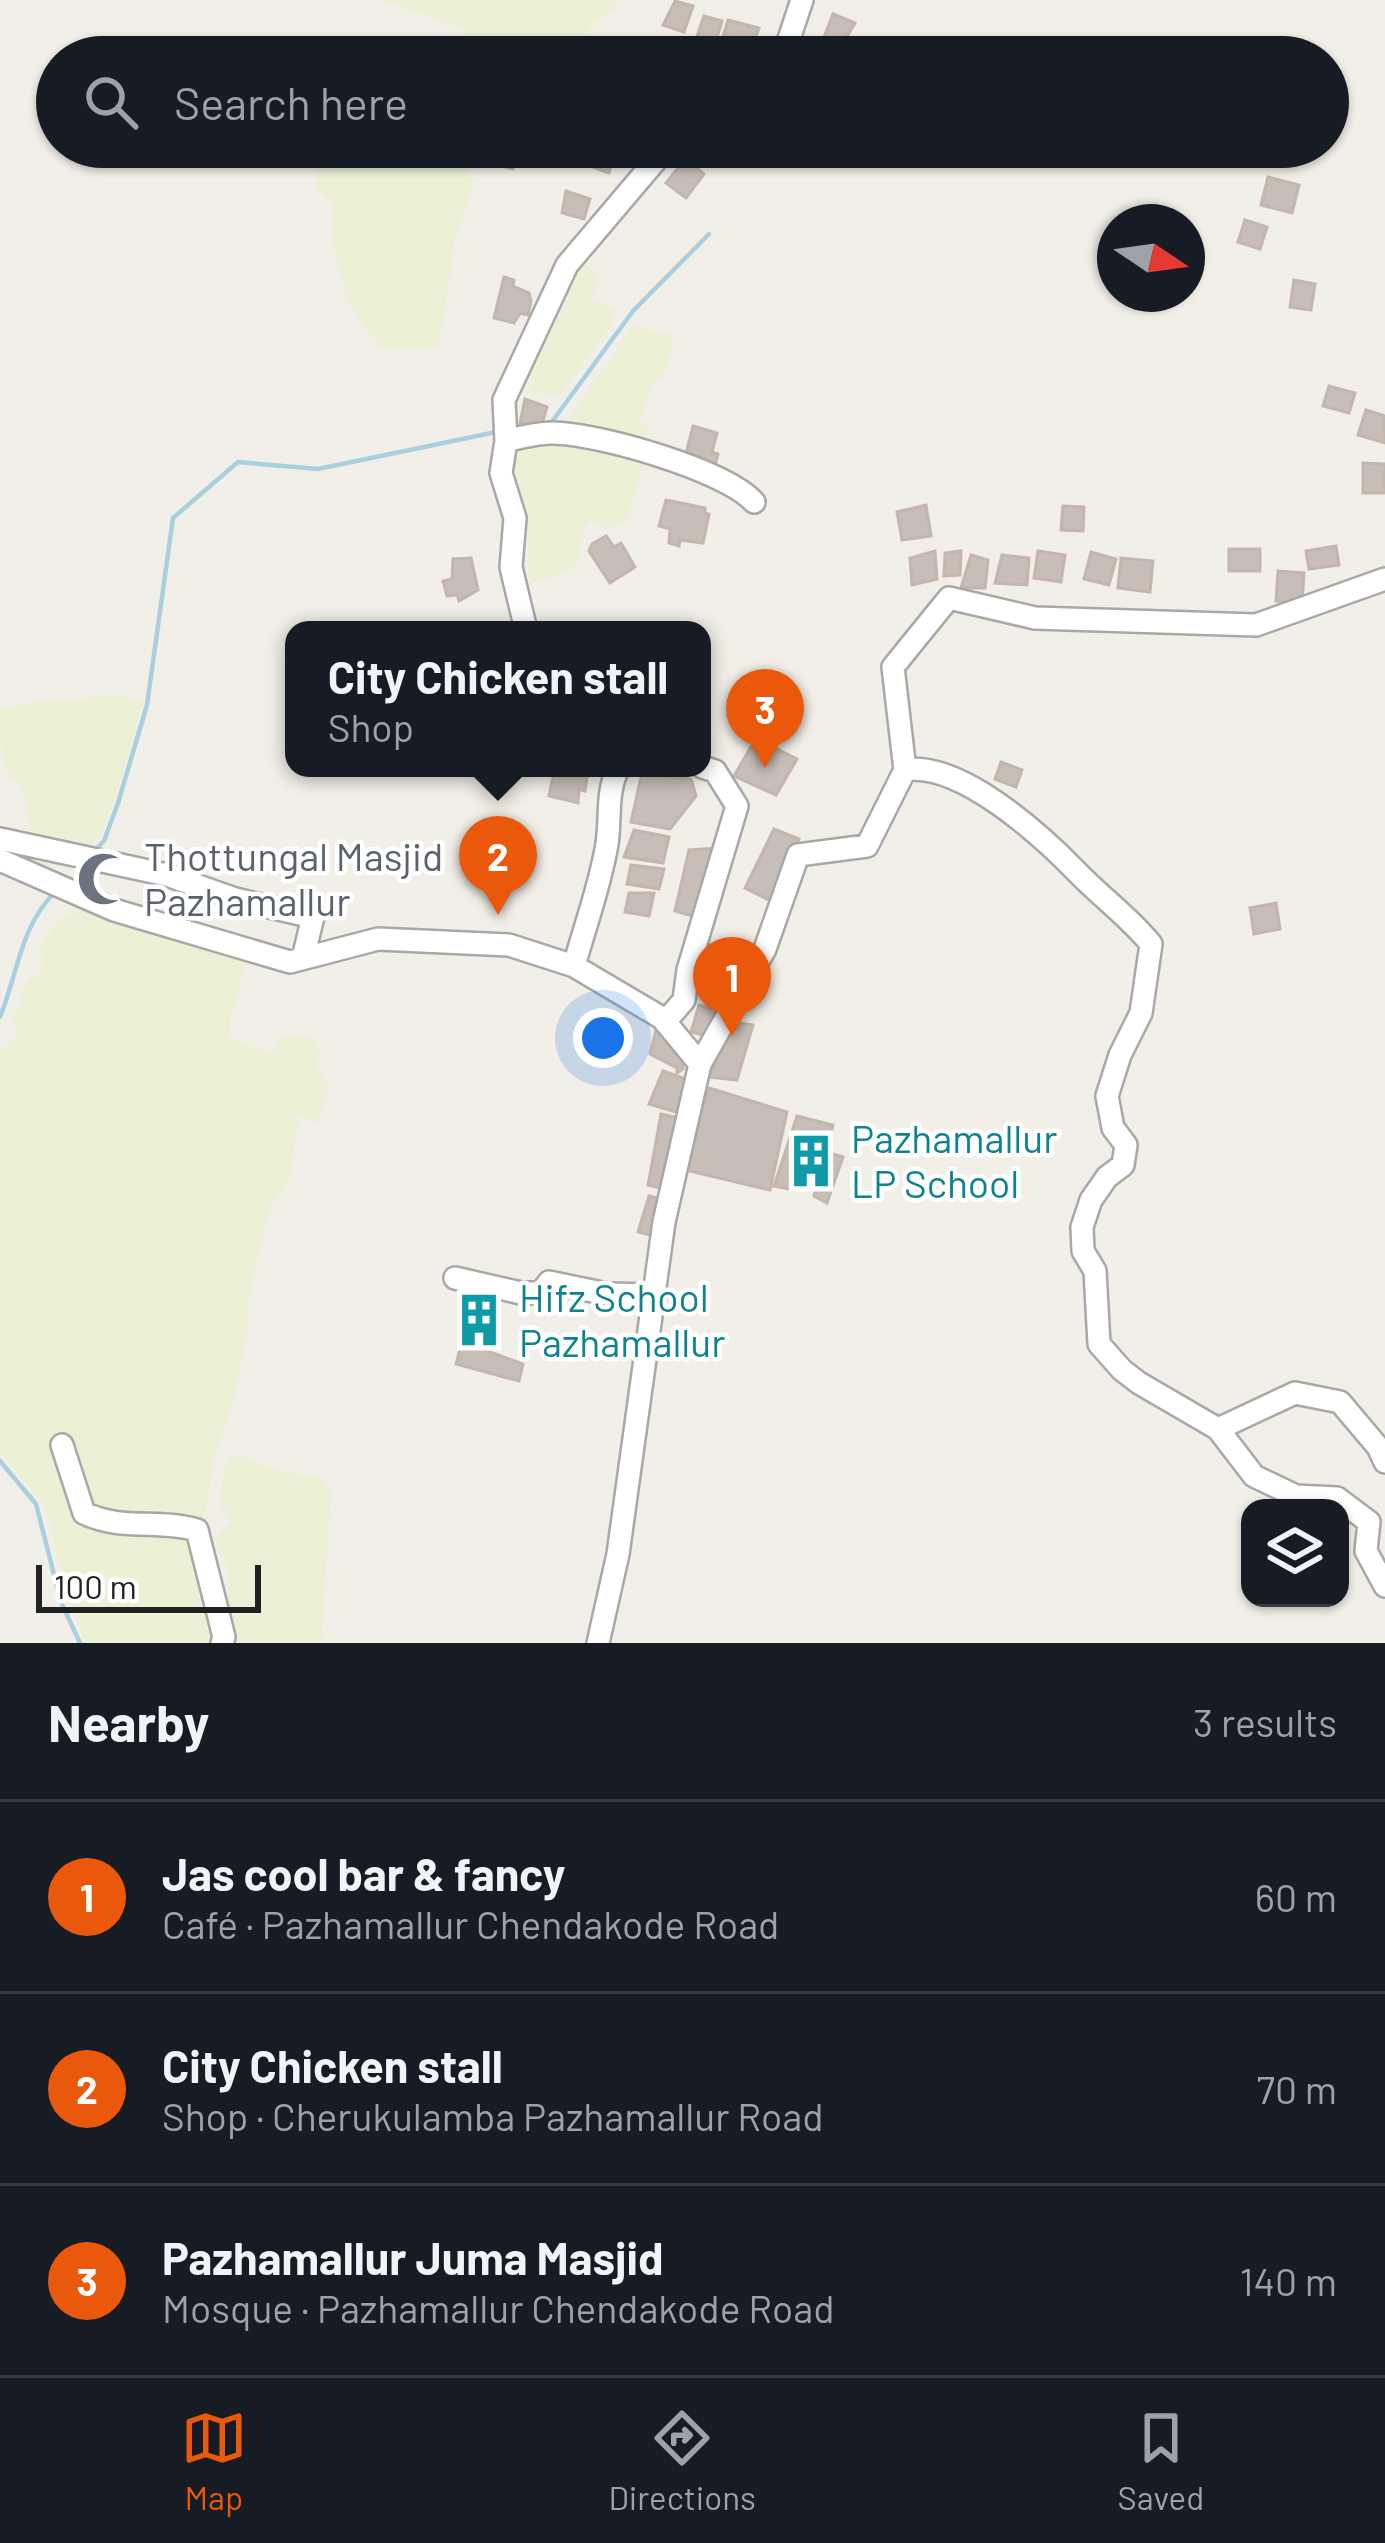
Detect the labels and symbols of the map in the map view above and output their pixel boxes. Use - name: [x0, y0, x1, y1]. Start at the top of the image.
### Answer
- north arrow: [1097, 204, 1205, 312]
- pin: 3: [726, 669, 804, 768]
- pin: 2: [459, 816, 537, 915]
- place label: Thottungal Masjid Pazhamallur: [144, 832, 443, 924]
- mosque icon: Thottungal Masjid Pazhamallur: [75, 850, 133, 908]
- pin: 1: [693, 937, 771, 1036]
- your location: [573, 1008, 633, 1068]
- place label: Pazhamallur LP School: [851, 1114, 1057, 1206]
- building icon: Pazhamallur LP School: [782, 1132, 840, 1190]
- place label: Hifz School Pazhamallur: [519, 1273, 725, 1365]
- building icon: Hifz School Pazhamallur: [450, 1291, 508, 1349]
- scale bar: [36, 1559, 261, 1612]

